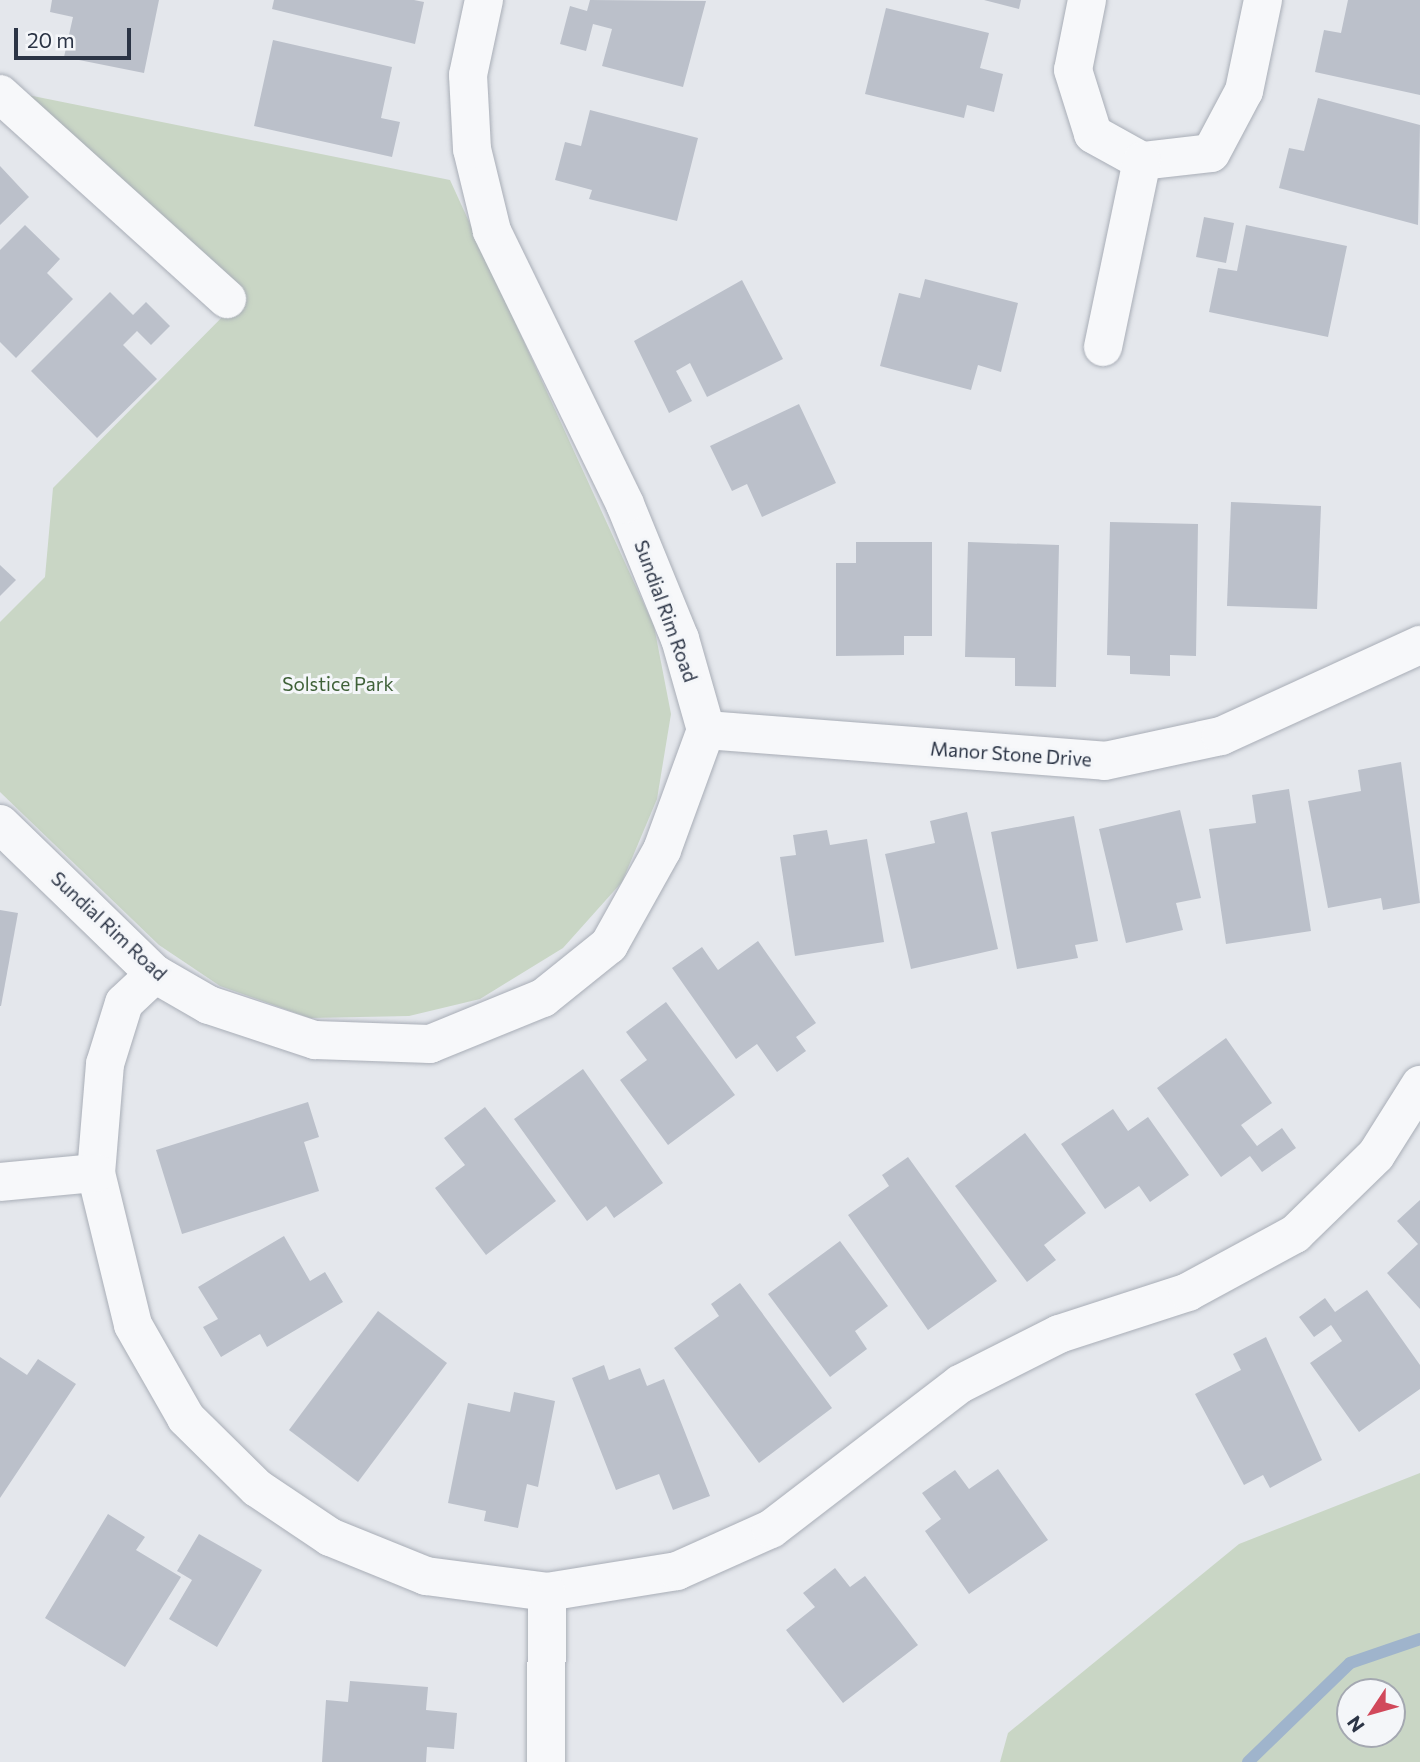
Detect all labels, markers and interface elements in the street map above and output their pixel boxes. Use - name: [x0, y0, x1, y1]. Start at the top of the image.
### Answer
- scale bar: [18, 14, 135, 58]
- text: 20 m: [27, 27, 75, 52]
- street label: Sundial Rim Road: [630, 537, 702, 685]
- park label: Solstice Park: [282, 673, 394, 695]
- street label: Manor Stone Drive: [929, 737, 1093, 771]
- street label: Sundial Rim Road: [47, 867, 171, 985]
- north arrow: [1336, 1678, 1406, 1748]
- text: N: [1342, 1712, 1369, 1737]

